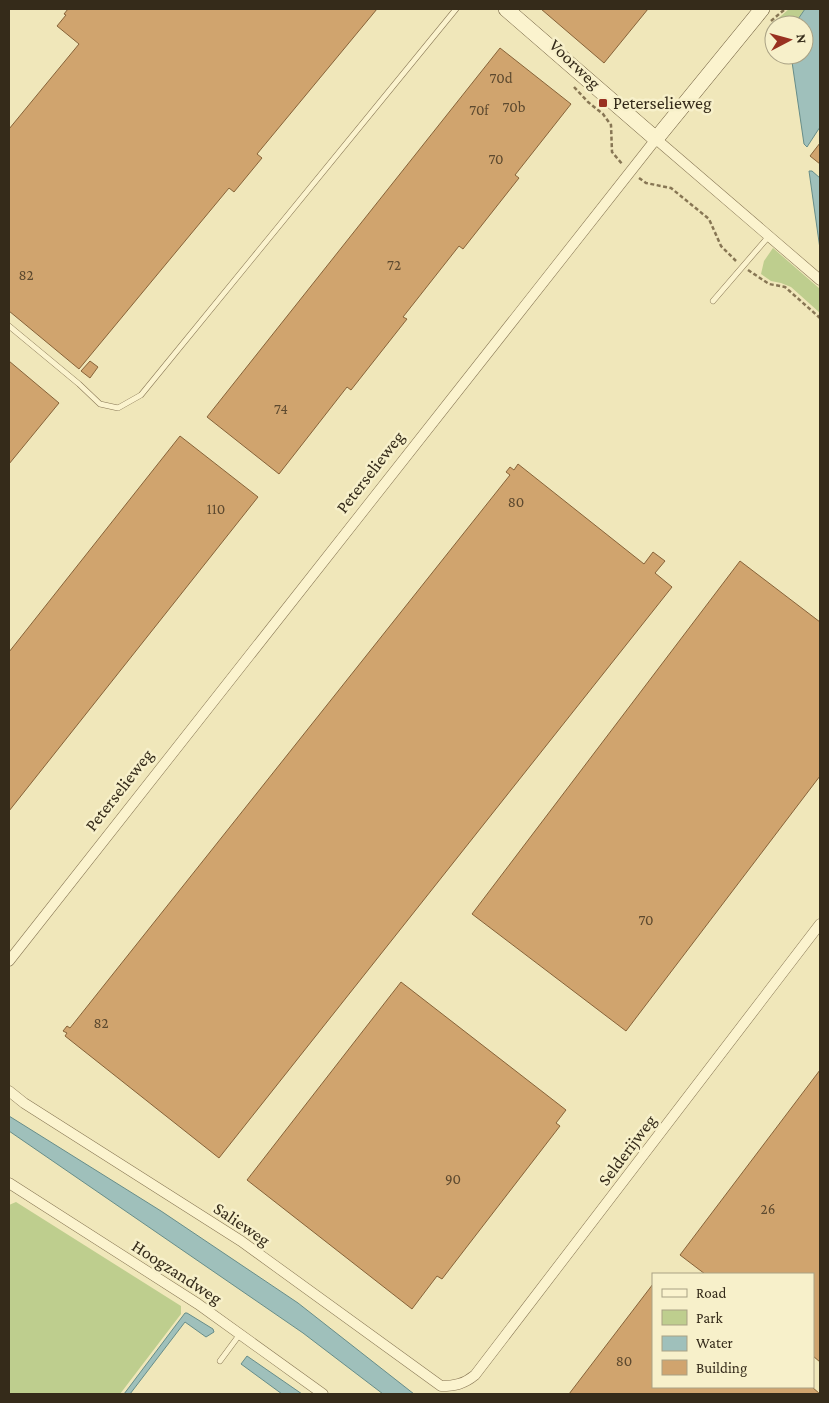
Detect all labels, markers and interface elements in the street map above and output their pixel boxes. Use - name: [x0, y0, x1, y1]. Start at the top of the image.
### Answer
- north arrow: [764, 15, 814, 65]
- text: N: [793, 33, 810, 45]
- street label: Voorweg: [545, 35, 605, 93]
- house number: 70d: [489, 70, 513, 86]
- place label: Peterselieweg: [613, 93, 712, 113]
- marker: Peterselieweg: [597, 97, 609, 109]
- house number: 70b: [503, 99, 526, 115]
- house number: 70f: [469, 102, 490, 118]
- house number: 70: [488, 151, 504, 167]
- house number: 72: [387, 257, 401, 273]
- house number: 82: [18, 267, 34, 283]
- house number: 74: [274, 401, 288, 417]
- street label: Peterselieweg: [332, 427, 408, 517]
- house number: 80: [508, 494, 524, 510]
- house number: 110: [207, 501, 225, 517]
- street label: Peterselieweg: [81, 745, 157, 835]
- house number: 70: [638, 912, 654, 928]
- house number: 82: [93, 1015, 109, 1031]
- street label: Selderijweg: [594, 1110, 661, 1190]
- house number: 90: [445, 1171, 461, 1187]
- street label: Salieweg: [210, 1198, 274, 1250]
- house number: 26: [761, 1201, 775, 1217]
- street label: Hoogzandweg: [128, 1236, 226, 1309]
- legend: [652, 1273, 814, 1388]
- text: Road: [696, 1285, 727, 1301]
- text: Park: [696, 1310, 723, 1326]
- text: Water: [696, 1335, 733, 1351]
- house number: 80: [616, 1353, 632, 1369]
- text: Building: [696, 1360, 747, 1377]

